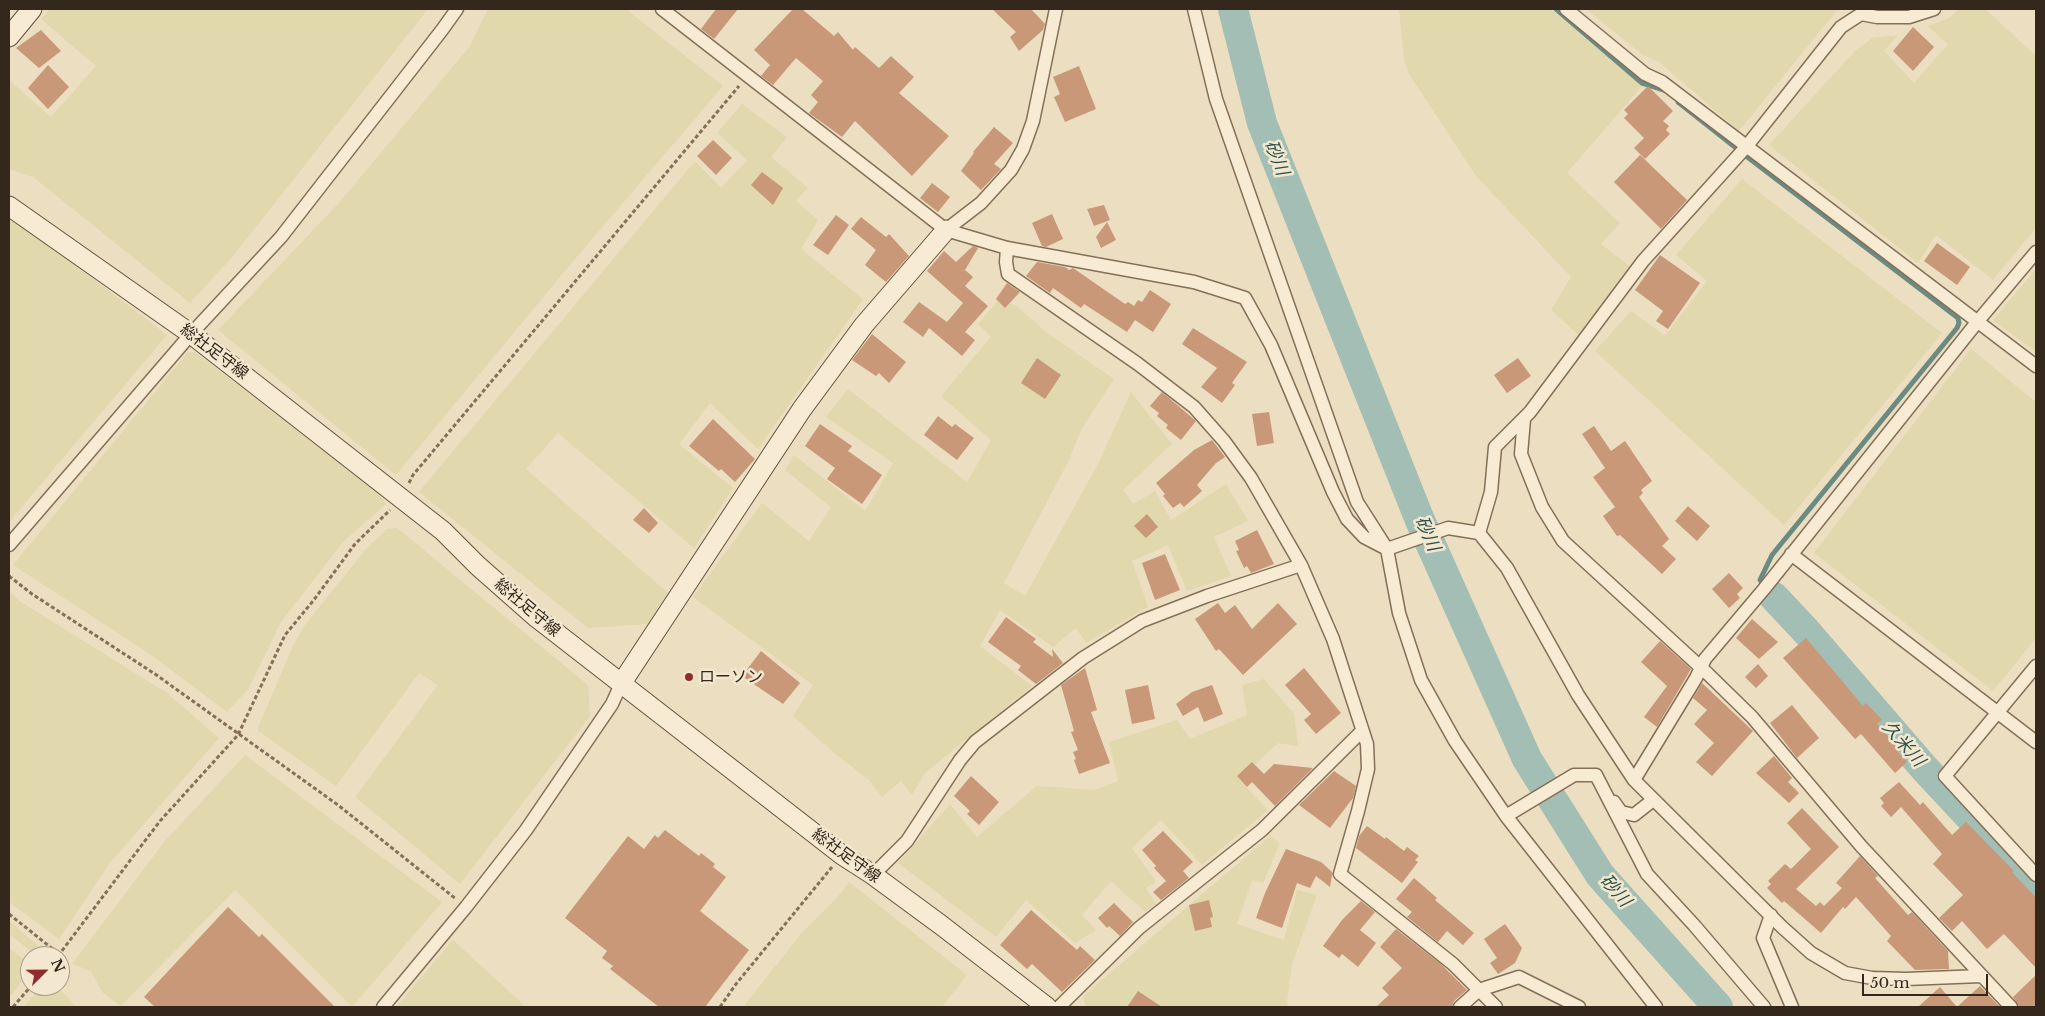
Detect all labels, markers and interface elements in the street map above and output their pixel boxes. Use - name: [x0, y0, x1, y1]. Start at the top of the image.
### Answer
- water label: 砂川: [1259, 137, 1293, 179]
- street label: 総社足守線: [176, 320, 252, 384]
- water label: 砂川: [1410, 513, 1444, 555]
- street label: 総社足守線: [490, 575, 564, 641]
- place label: ローソン: [699, 667, 763, 687]
- marker: ローソン: [683, 671, 695, 683]
- water label: 久米川: [1877, 717, 1929, 771]
- street label: 総社足守線: [808, 825, 884, 887]
- water label: 砂川: [1595, 870, 1635, 912]
- north arrow: [20, 946, 70, 996]
- text: N: [47, 956, 69, 975]
- scale bar: [1865, 964, 1991, 996]
- text: 50 m: [1870, 973, 1910, 992]

